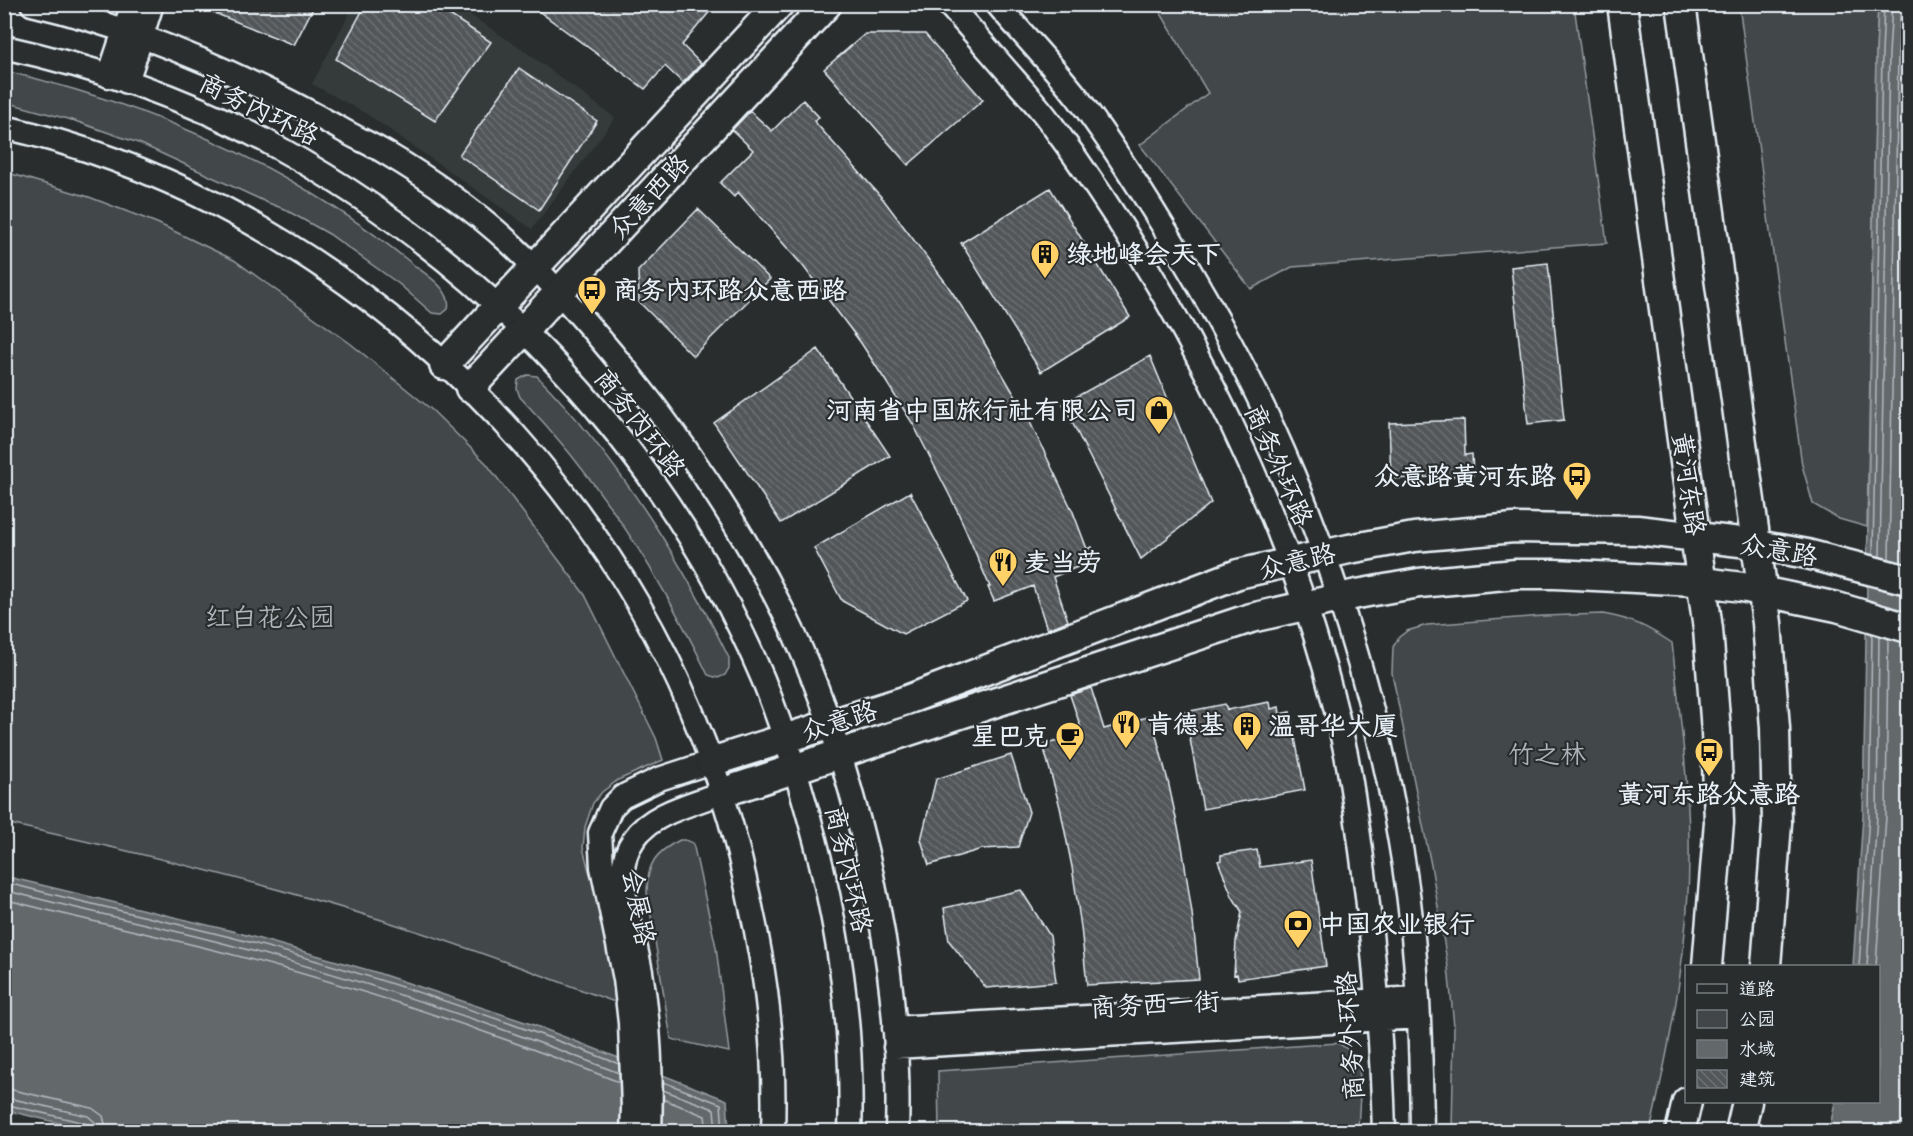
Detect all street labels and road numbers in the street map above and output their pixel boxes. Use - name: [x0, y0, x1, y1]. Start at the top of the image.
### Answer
- street label: 商务内环路: [194, 66, 324, 152]
- street label: 众意西路: [602, 147, 696, 245]
- street label: 商务内环路: [587, 362, 693, 484]
- street label: 商务外环路: [1238, 399, 1320, 531]
- street label: 黄河东路: [1666, 430, 1712, 538]
- street label: 众意路: [1738, 527, 1820, 573]
- street label: 众意路: [1255, 537, 1339, 585]
- street label: 众意路: [797, 694, 881, 748]
- street label: 商务内环路: [819, 802, 879, 936]
- street label: 会展路: [616, 866, 662, 948]
- street label: 商务外环路: [1330, 970, 1370, 1102]
- street label: 商务西一街: [1089, 985, 1221, 1023]

